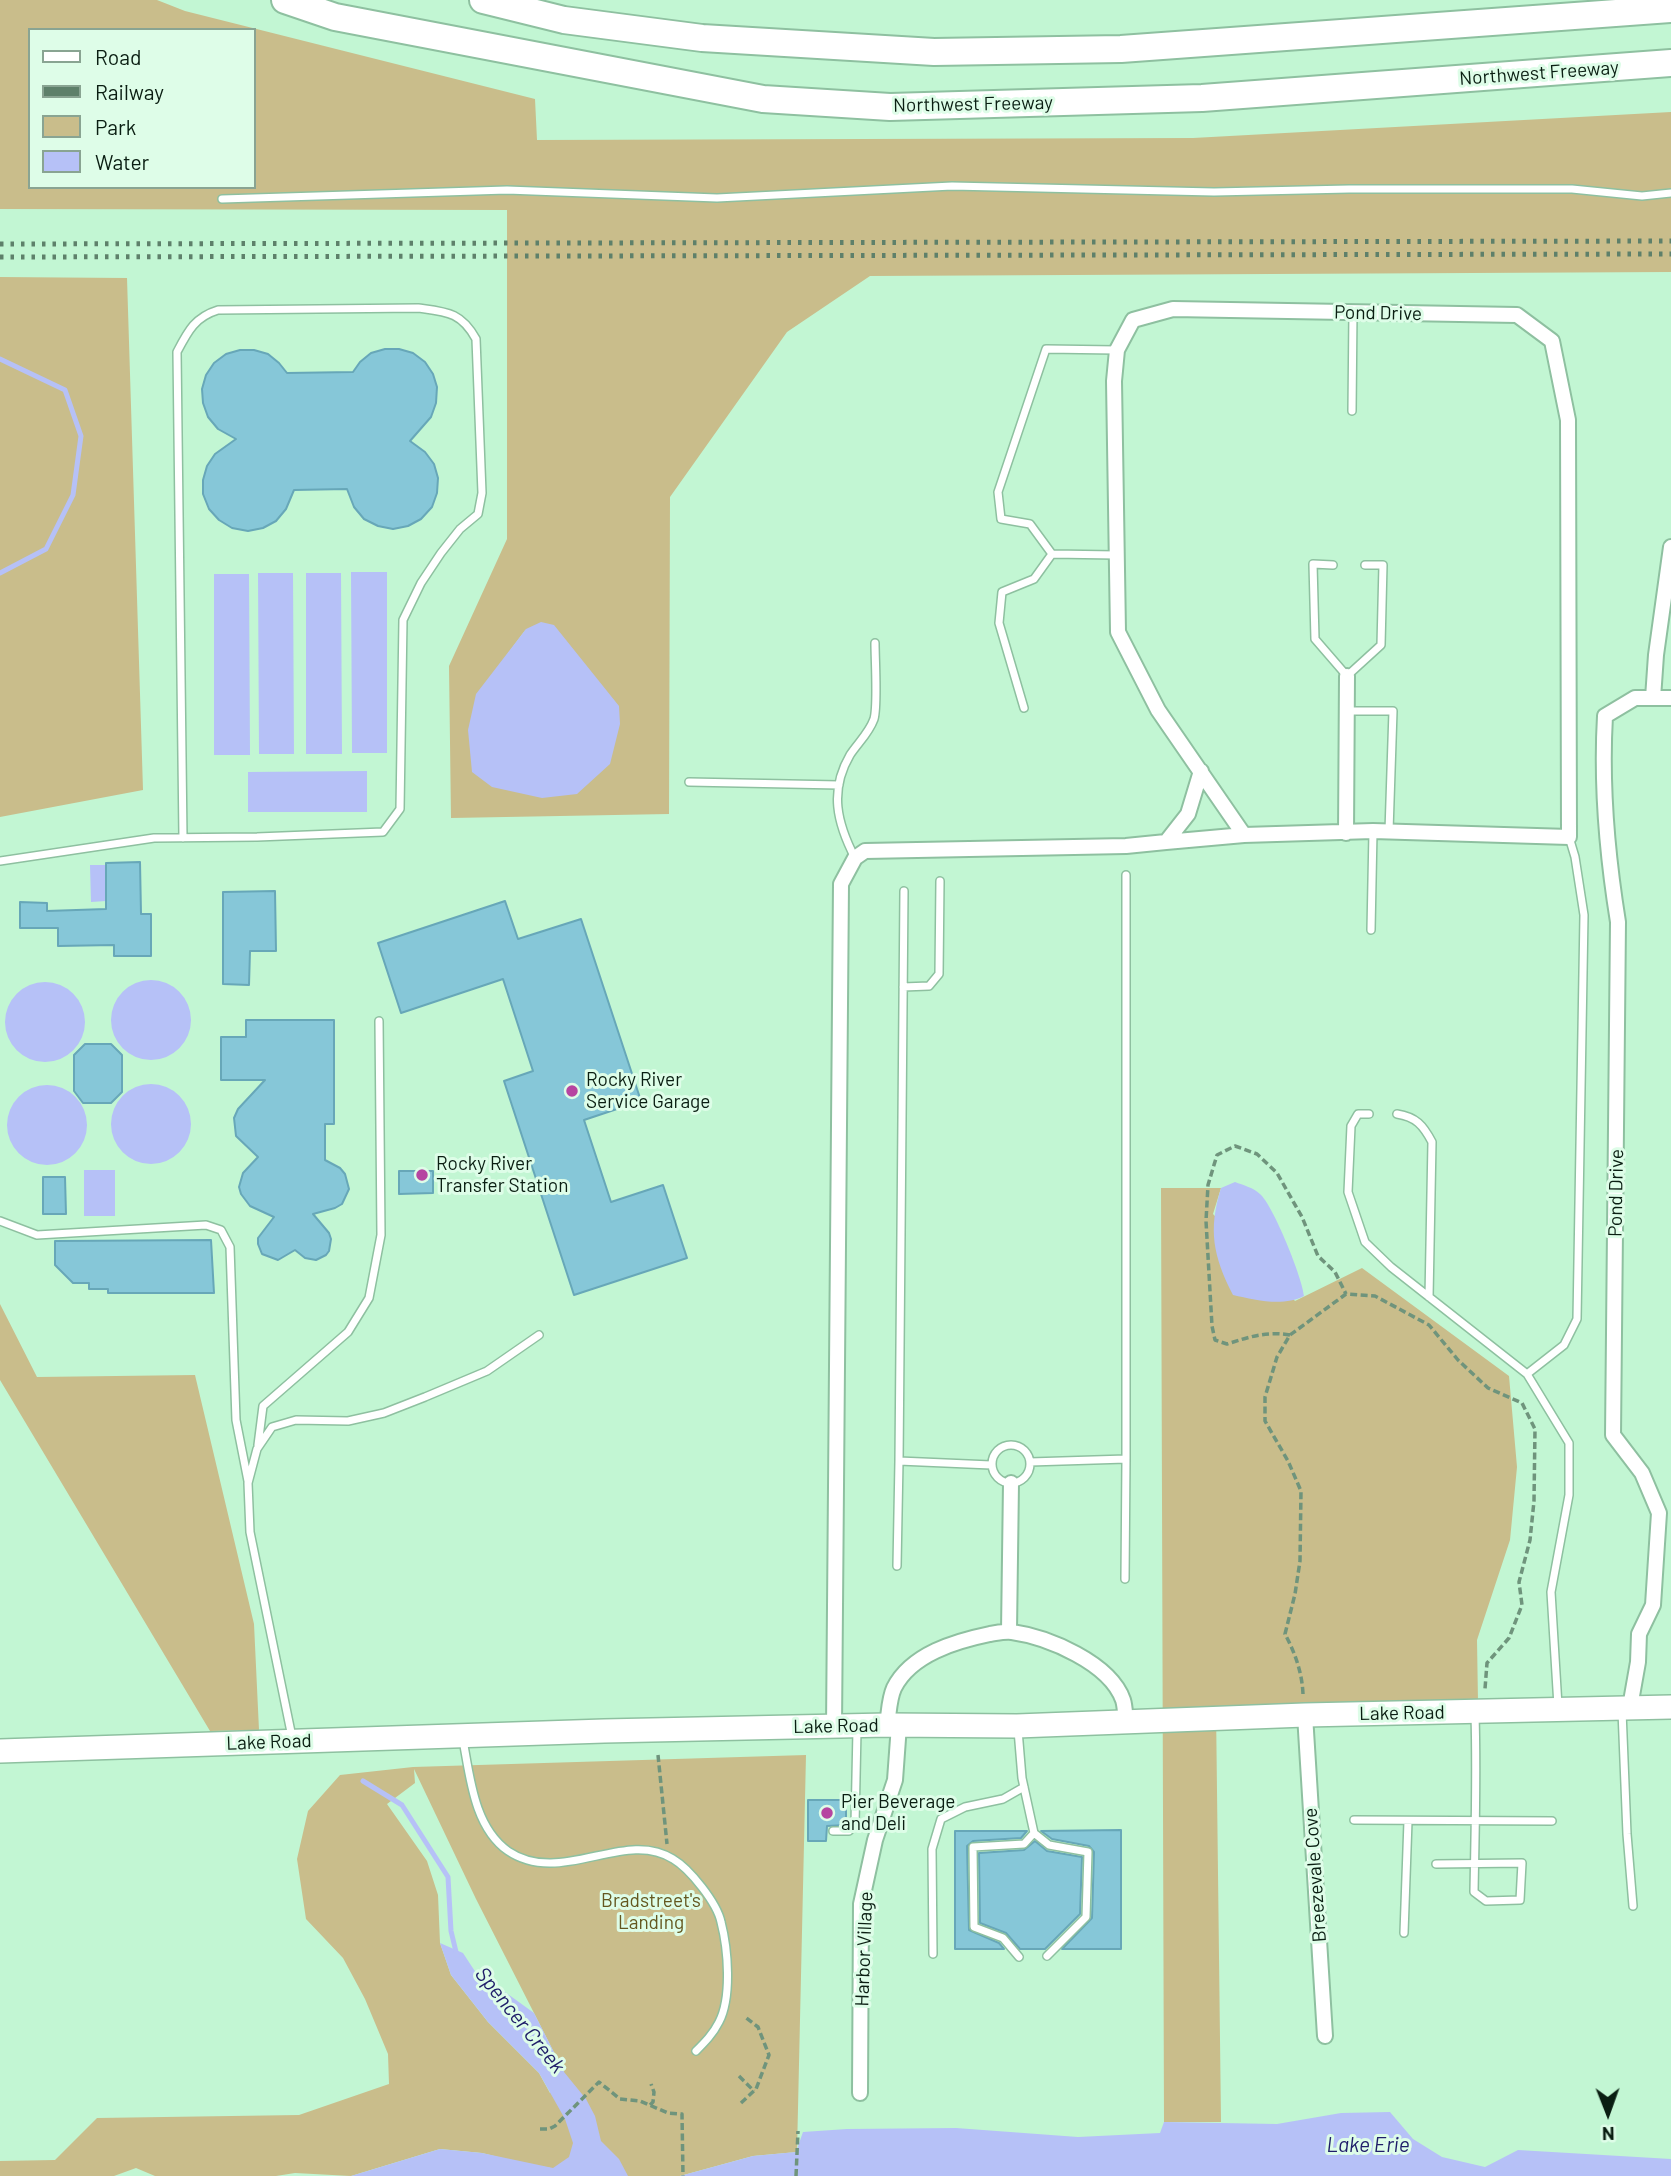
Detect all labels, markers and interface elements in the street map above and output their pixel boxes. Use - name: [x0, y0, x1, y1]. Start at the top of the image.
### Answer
- legend: [28, 28, 256, 189]
- text: Road: [95, 44, 141, 69]
- street label: Northwest Freeway: [1459, 56, 1619, 90]
- text: Railway: [95, 79, 164, 104]
- street label: Northwest Freeway: [893, 91, 1053, 117]
- text: Park: [95, 114, 136, 139]
- text: Water: [95, 149, 149, 174]
- street label: Pond Drive: [1334, 301, 1422, 325]
- place label: Rocky River Service Garage: [586, 1069, 710, 1113]
- marker: Rocky River Service Garage: [564, 1083, 580, 1099]
- street label: Pond Drive: [1604, 1149, 1628, 1237]
- place label: Rocky River Transfer Station: [436, 1153, 568, 1197]
- marker: Rocky River Transfer Station: [414, 1167, 430, 1183]
- street label: Lake Road: [1359, 1701, 1445, 1725]
- street label: Lake Road: [793, 1714, 879, 1738]
- street label: Lake Road: [226, 1729, 312, 1755]
- place label: Pier Beverage and Deli: [841, 1791, 955, 1835]
- marker: Pier Beverage and Deli: [819, 1805, 835, 1821]
- street label: Breezevale Cove: [1299, 1807, 1331, 1943]
- park label: Bradstreet's Landing: [601, 1890, 701, 1934]
- street label: Harbor Village: [851, 1891, 877, 2007]
- water label: Spencer Creek: [470, 1962, 570, 2078]
- north arrow: [1573, 2078, 1643, 2148]
- text: N: [1602, 2123, 1615, 2146]
- water label: Lake Erie: [1326, 2132, 1410, 2158]

